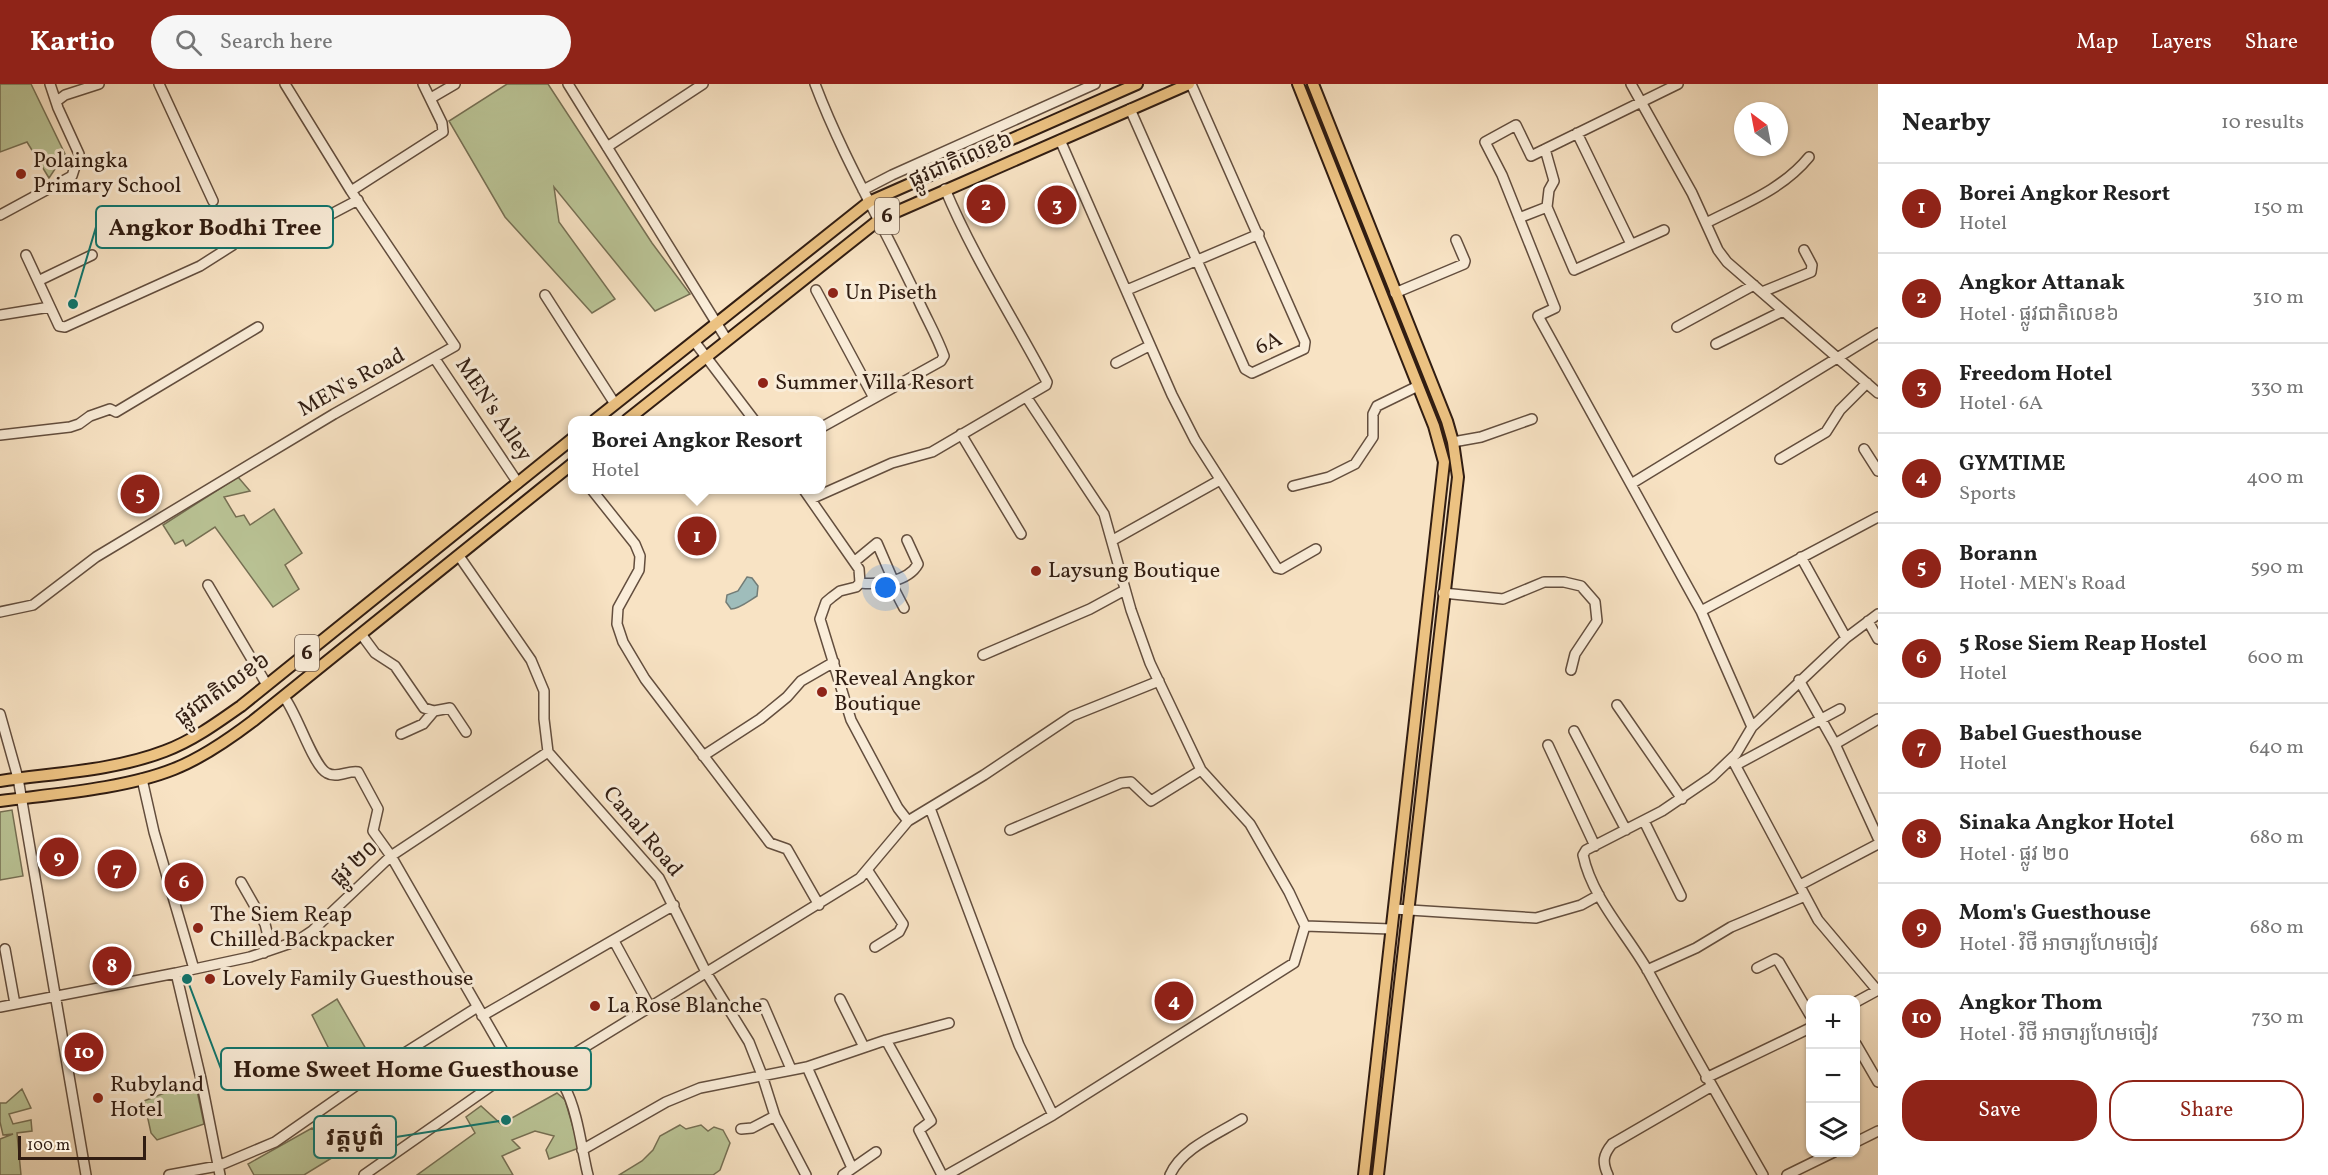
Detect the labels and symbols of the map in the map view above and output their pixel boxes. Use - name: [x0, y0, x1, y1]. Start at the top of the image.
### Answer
- north arrow: [1734, 102, 1788, 156]
- street label: ផ្លូវជាតិលេខ៦: [904, 125, 1019, 199]
- place label: Polaingka Primary School: [33, 146, 181, 202]
- marker: Polaingka Primary School: [14, 167, 28, 181]
- pin: 2: [966, 182, 1006, 226]
- pin: 3: [1038, 182, 1076, 228]
- road number: 6: [875, 198, 899, 234]
- callout: Angkor Bodhi Tree: [96, 206, 333, 248]
- text: Angkor Bodhi Tree: [109, 212, 321, 246]
- place label: Un Piseth: [845, 278, 937, 309]
- marker: Un Piseth: [826, 286, 840, 300]
- street label: 6A: [1250, 324, 1288, 364]
- street label: MEN's Road: [293, 341, 411, 425]
- street label: MEN's Alley: [447, 352, 539, 468]
- place label: Summer Villa Resort: [775, 368, 974, 399]
- marker: Summer Villa Resort: [756, 376, 770, 390]
- pin: 5: [120, 472, 160, 516]
- pin: 1: [678, 514, 716, 558]
- place label: Laysung Boutique: [1048, 556, 1220, 587]
- marker: Laysung Boutique: [1029, 564, 1043, 578]
- your location: [871, 573, 900, 602]
- road number: 6: [295, 635, 319, 671]
- street label: ផ្លូវជាតិលេខ៦: [169, 646, 278, 736]
- place label: Reveal Angkor Boutique: [834, 664, 975, 720]
- marker: Reveal Angkor Boutique: [815, 685, 829, 699]
- street label: Canal Road: [595, 780, 689, 884]
- pin: 9: [40, 834, 78, 880]
- street label: ផ្លូវ ២០: [324, 834, 388, 896]
- pin: 7: [98, 846, 136, 892]
- pin: 6: [164, 860, 204, 904]
- place label: The Siem Reap Chilled Backpacker: [210, 900, 395, 956]
- marker: The Siem Reap Chilled Backpacker: [191, 921, 205, 935]
- pin: 8: [92, 944, 132, 988]
- place label: Lovely Family Guesthouse: [222, 964, 473, 995]
- marker: Lovely Family Guesthouse: [203, 972, 217, 986]
- pin: 4: [1154, 978, 1194, 1024]
- place label: La Rose Blanche: [607, 991, 762, 1022]
- marker: La Rose Blanche: [588, 999, 602, 1013]
- pin: 10: [64, 1030, 104, 1074]
- callout: Home Sweet Home Guesthouse: [221, 1048, 591, 1090]
- text: Home Sweet Home Guesthouse: [233, 1054, 579, 1088]
- place label: Rubyland Hotel: [110, 1070, 204, 1126]
- marker: Rubyland Hotel: [91, 1091, 105, 1105]
- callout: វត្តបូព៌: [314, 1116, 396, 1158]
- text: វត្តបូព៌: [326, 1122, 384, 1156]
- scale bar: [18, 1133, 146, 1160]

